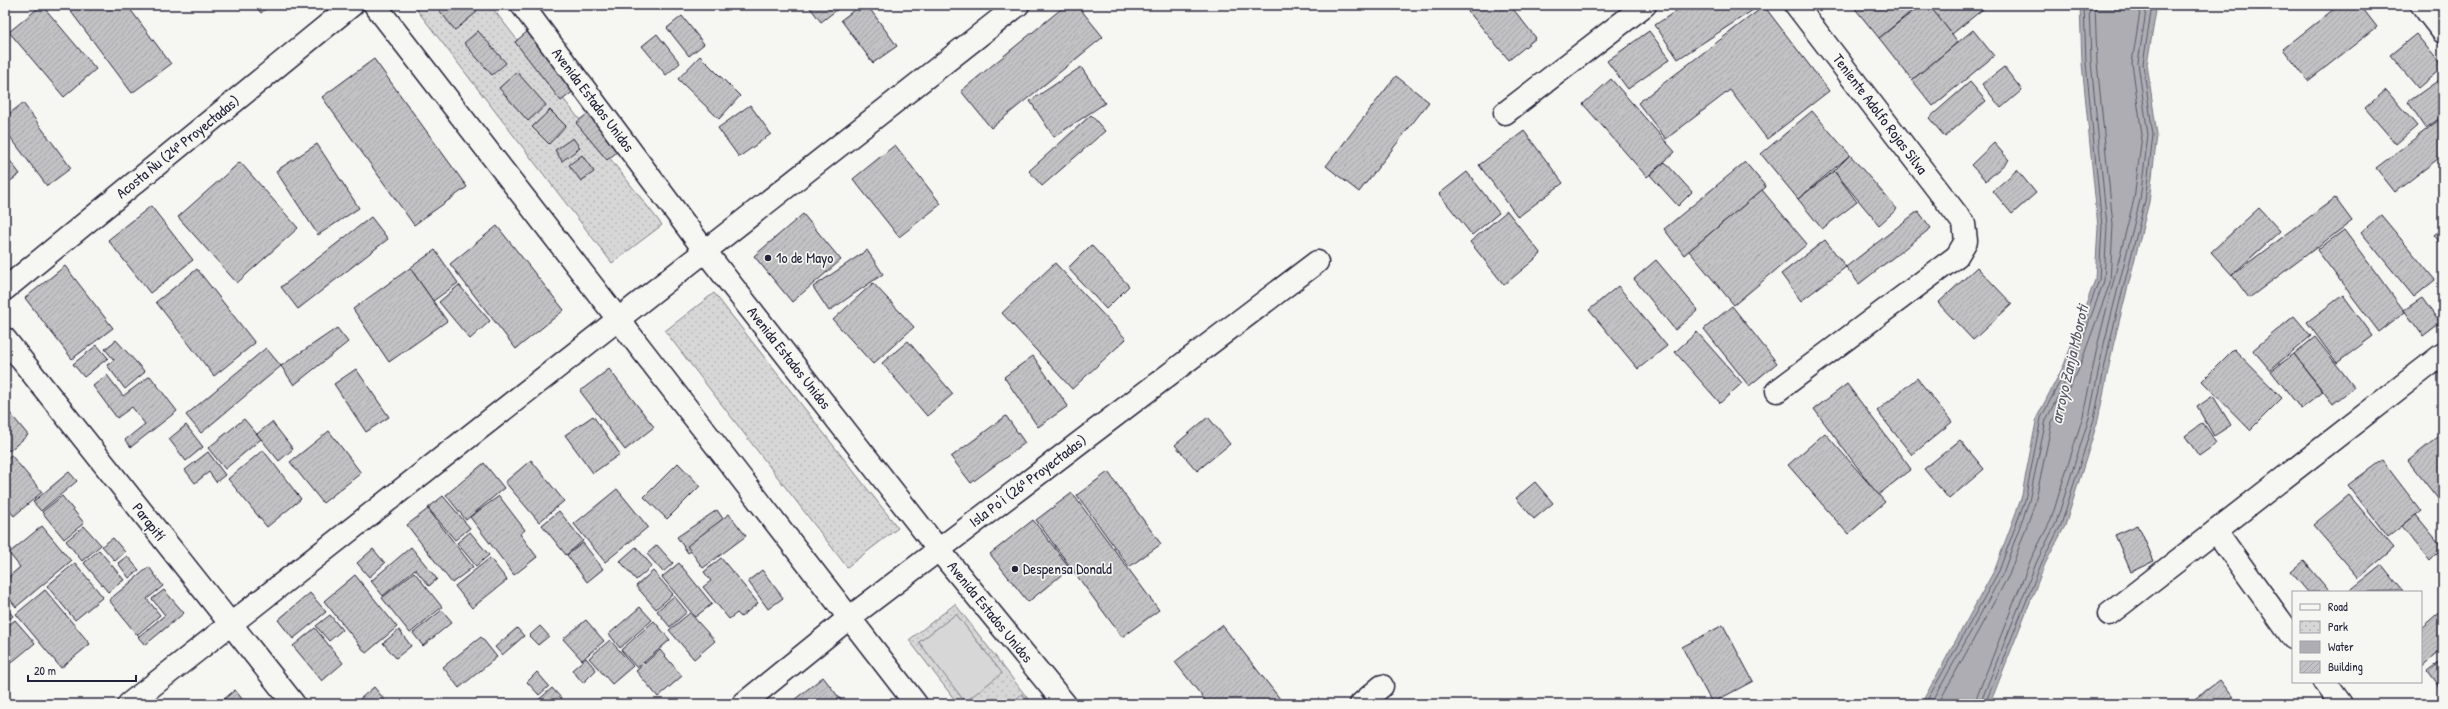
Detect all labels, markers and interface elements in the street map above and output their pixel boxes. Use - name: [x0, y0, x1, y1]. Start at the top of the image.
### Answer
- street label: Avenida Estados Unidos: [547, 43, 640, 156]
- street label: Teniente Adolfo Rojas Silva: [1828, 49, 1933, 178]
- street label: Acosta Ñu (24ª Proyectadas): [111, 90, 244, 203]
- place label: 1o de Mayo: [776, 247, 833, 268]
- marker: 1o de Mayo: [763, 253, 773, 263]
- water label: arroyo Zanja Mboroti: [2045, 301, 2094, 426]
- street label: Avenida Estados Unidos: [743, 302, 836, 414]
- street label: Isla Po'i (26ª Proyectadas): [965, 429, 1091, 532]
- street label: Parapití: [128, 498, 171, 545]
- street label: Avenida Estados Unidos: [943, 556, 1038, 667]
- place label: Despensa Donald: [1023, 558, 1112, 579]
- marker: Despensa Donald: [1010, 564, 1020, 574]
- legend: [2292, 591, 2422, 683]
- text: Road: [2328, 598, 2348, 615]
- text: Park: [2328, 618, 2348, 635]
- text: Water: [2328, 638, 2354, 655]
- scale bar: [28, 657, 136, 683]
- text: Building: [2328, 658, 2363, 675]
- text: 20 m: [34, 662, 56, 679]

